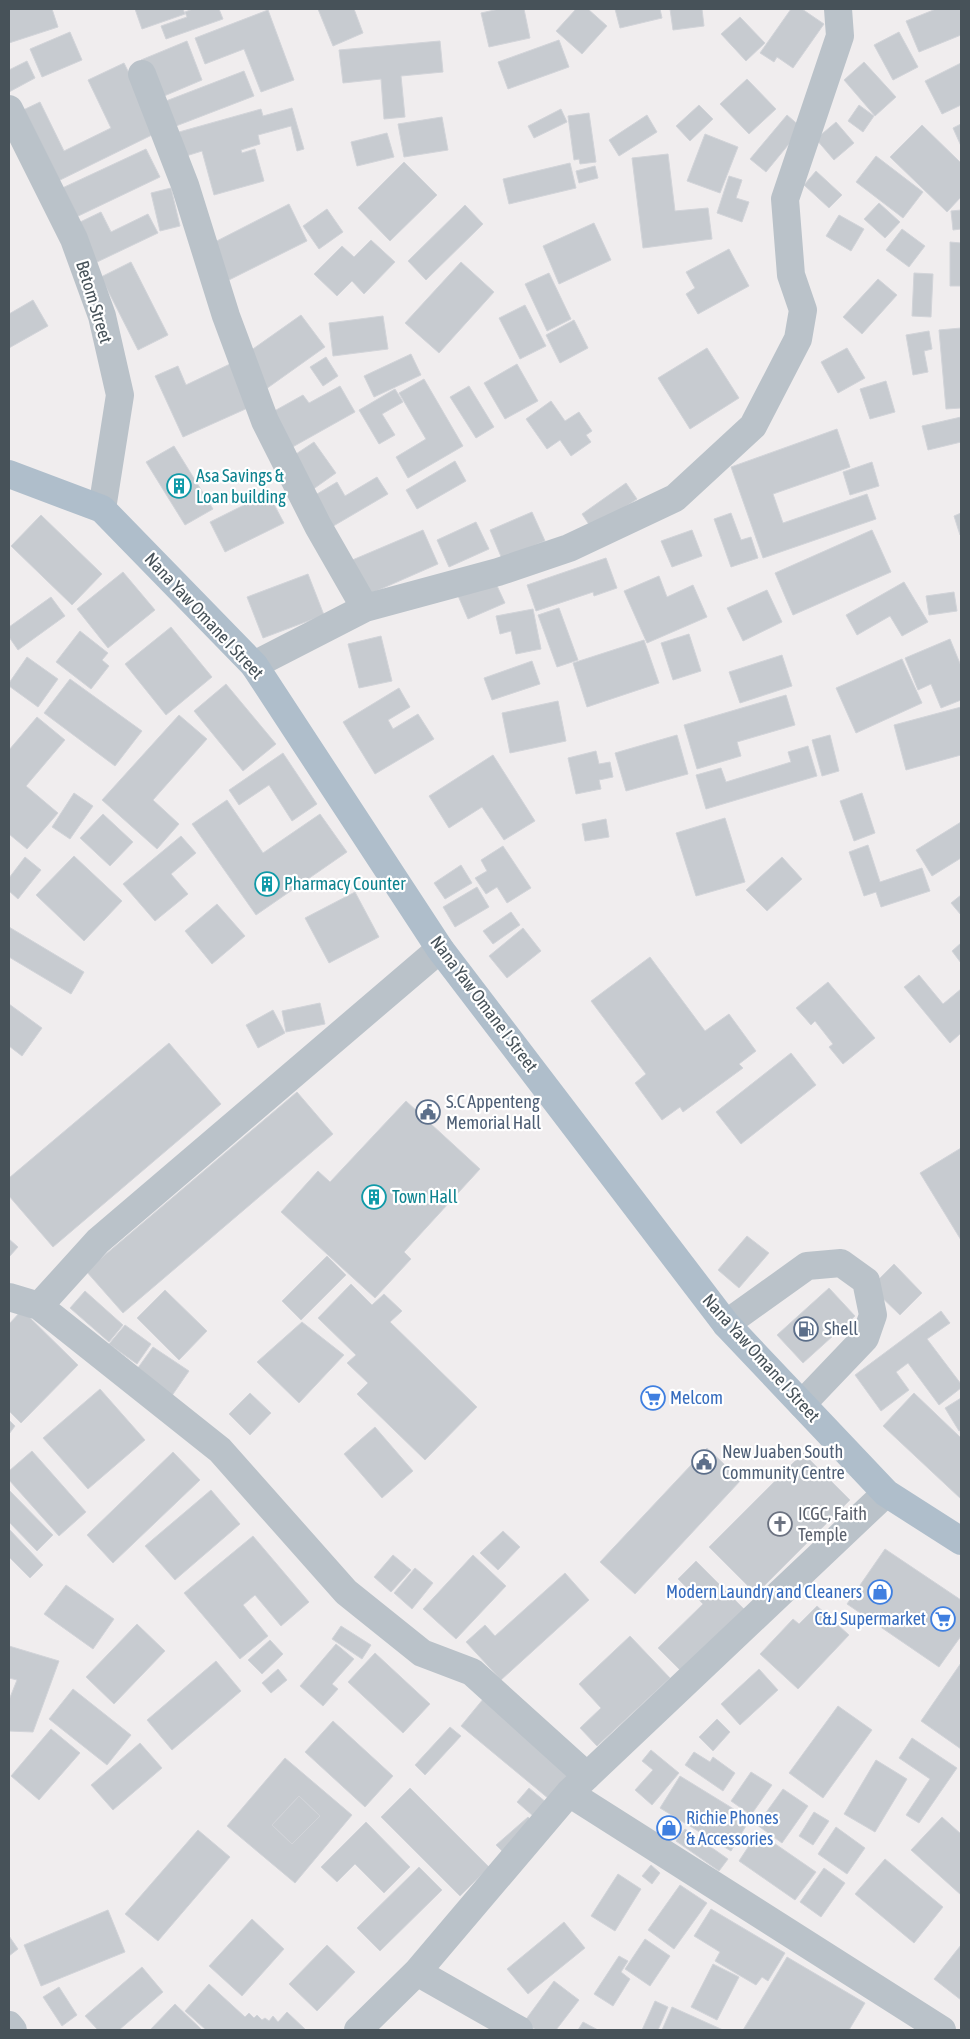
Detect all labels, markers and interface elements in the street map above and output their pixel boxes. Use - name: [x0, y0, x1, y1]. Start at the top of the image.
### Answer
- street label: Betom Street: [72, 258, 117, 346]
- place label: Asa Savings & Loan building: [196, 465, 286, 507]
- building icon: Asa Savings & Loan building: [166, 473, 192, 499]
- street label: Nana Yaw Omane I Street: [140, 548, 268, 683]
- building icon: Pharmacy Counter: [254, 871, 280, 897]
- place label: Pharmacy Counter: [284, 873, 406, 894]
- street label: Nana Yaw Omane I Street: [426, 932, 542, 1076]
- place label: S.C Appenteng Memorial Hall: [446, 1091, 541, 1133]
- public building icon: S.C Appenteng Memorial Hall: [415, 1099, 441, 1125]
- building icon: Town Hall: [361, 1184, 387, 1210]
- place label: Town Hall: [392, 1186, 458, 1207]
- street label: Nana Yaw Omane I Street: [698, 1289, 824, 1426]
- fuel station icon: Shell: [793, 1316, 819, 1342]
- place label: Shell: [824, 1318, 858, 1339]
- supermarket icon: Melcom: [640, 1385, 666, 1411]
- place label: Melcom: [670, 1387, 723, 1408]
- place label: New Juaben South Community Centre: [722, 1441, 845, 1483]
- public building icon: New Juaben South Community Centre: [691, 1449, 717, 1475]
- place label: ICGC, Faith Temple: [798, 1503, 867, 1545]
- church icon: ICGC, Faith Temple: [767, 1511, 793, 1537]
- shop icon: Modern Laundry and Cleaners: [867, 1579, 893, 1605]
- place label: Modern Laundry and Cleaners: [666, 1581, 862, 1602]
- supermarket icon: C&J Supermarket: [930, 1606, 956, 1632]
- place label: C&J Supermarket: [814, 1608, 926, 1629]
- place label: Richie Phones & Accessories: [686, 1807, 779, 1849]
- shop icon: Richie Phones & Accessories: [656, 1815, 682, 1841]

